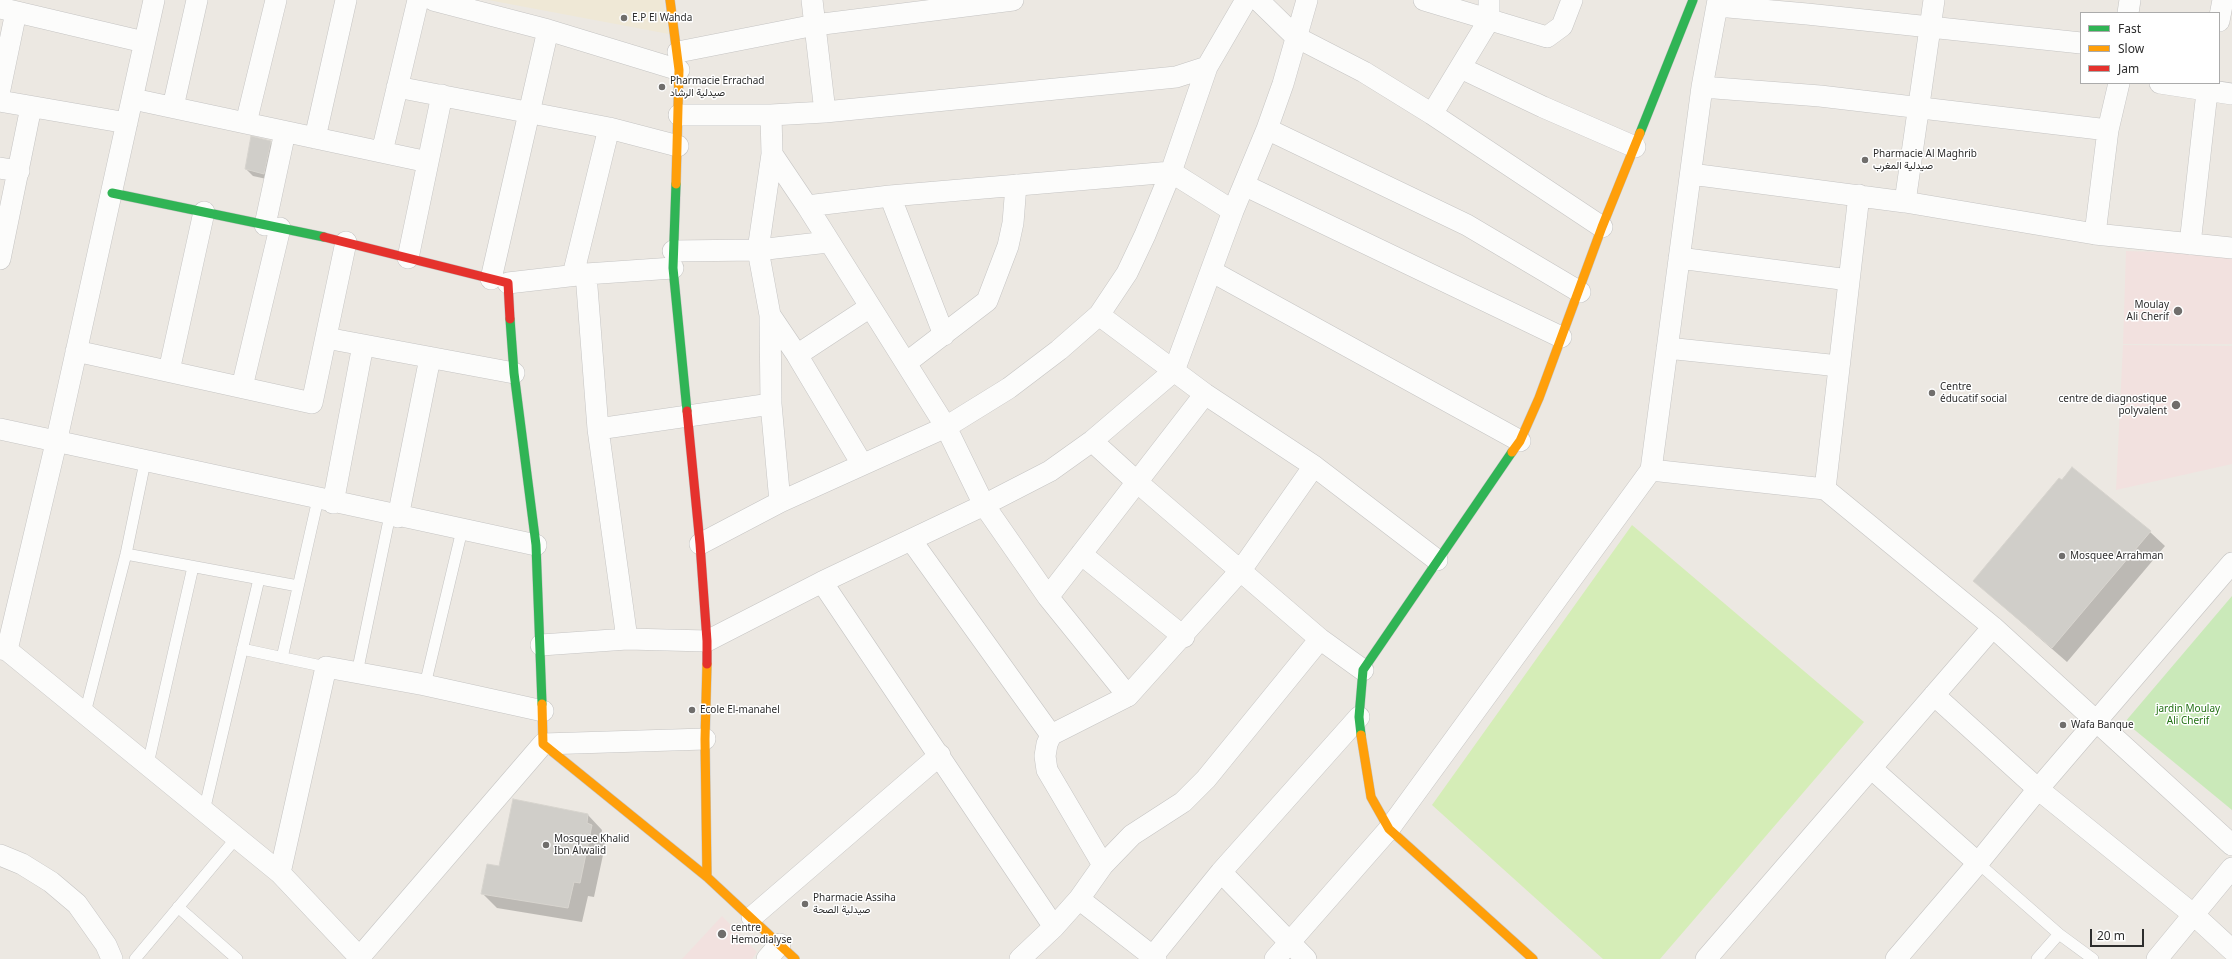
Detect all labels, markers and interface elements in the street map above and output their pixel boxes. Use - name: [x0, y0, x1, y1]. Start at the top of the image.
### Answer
- place label: E.P El Wahda: [632, 12, 692, 24]
- legend: [2080, 12, 2220, 84]
- marker: E.P El Wahda: [619, 13, 629, 23]
- text: Fast: [2118, 20, 2141, 37]
- text: Slow: [2118, 40, 2144, 57]
- text: Jam: [2118, 60, 2139, 77]
- place label: Pharmacie Errachad صيدلية الرشاد: [670, 75, 765, 98]
- marker: Pharmacie Errachad صيدلية الرشاد: [657, 82, 667, 92]
- place label: Pharmacie Al Maghrib صيدلية المغرب: [1873, 148, 1977, 172]
- marker: Pharmacie Al Maghrib صيدلية المغرب: [1860, 155, 1870, 165]
- place label: Moulay Ali Cherif: [2127, 299, 2169, 322]
- marker: Moulay Ali Cherif: [2172, 305, 2184, 317]
- place label: Centre éducatif social: [1940, 381, 2007, 404]
- marker: Centre éducatif social: [1927, 388, 1937, 398]
- place label: centre de diagnostique polyvalent: [2059, 393, 2167, 416]
- marker: centre de diagnostique polyvalent: [2170, 399, 2182, 411]
- place label: Mosquee Arrahman: [2070, 550, 2163, 562]
- marker: Mosquee Arrahman: [2057, 551, 2067, 561]
- park label: jardin Moulay Ali Cherif: [2156, 703, 2220, 726]
- place label: Ecole El-manahel: [700, 704, 780, 716]
- marker: Ecole El-manahel: [687, 705, 697, 715]
- place label: Wafa Banque: [2071, 719, 2134, 731]
- marker: Wafa Banque: [2058, 720, 2068, 730]
- place label: Mosquee Khalid Ibn Alwalid: [554, 833, 629, 856]
- marker: Mosquee Khalid Ibn Alwalid: [541, 840, 551, 850]
- place label: Pharmacie Assiha صيدلية الصحة: [813, 892, 896, 916]
- marker: Pharmacie Assiha صيدلية الصحة: [800, 899, 810, 909]
- scale bar: [2092, 921, 2146, 947]
- place label: centre Hemodialyse: [731, 922, 792, 946]
- text: 20 m: [2097, 927, 2125, 944]
- marker: centre Hemodialyse: [716, 928, 728, 940]

